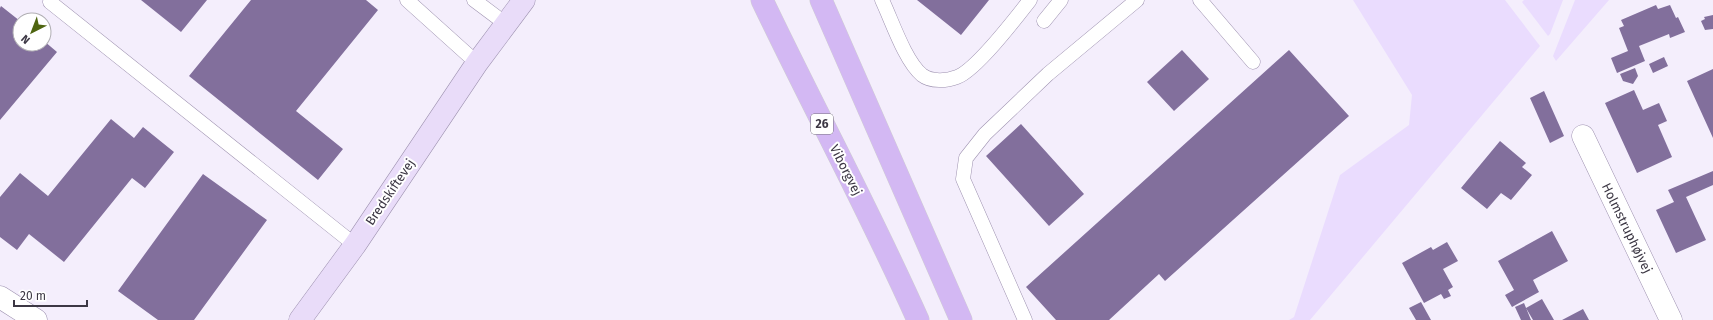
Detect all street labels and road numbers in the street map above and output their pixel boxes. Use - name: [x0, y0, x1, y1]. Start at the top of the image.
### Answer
- road number: 26: [811, 114, 833, 134]
- street label: Viborgvej: [827, 142, 865, 198]
- street label: Bredskiftevej: [362, 156, 418, 228]
- street label: Holmstruphøjvej: [1599, 181, 1655, 275]

